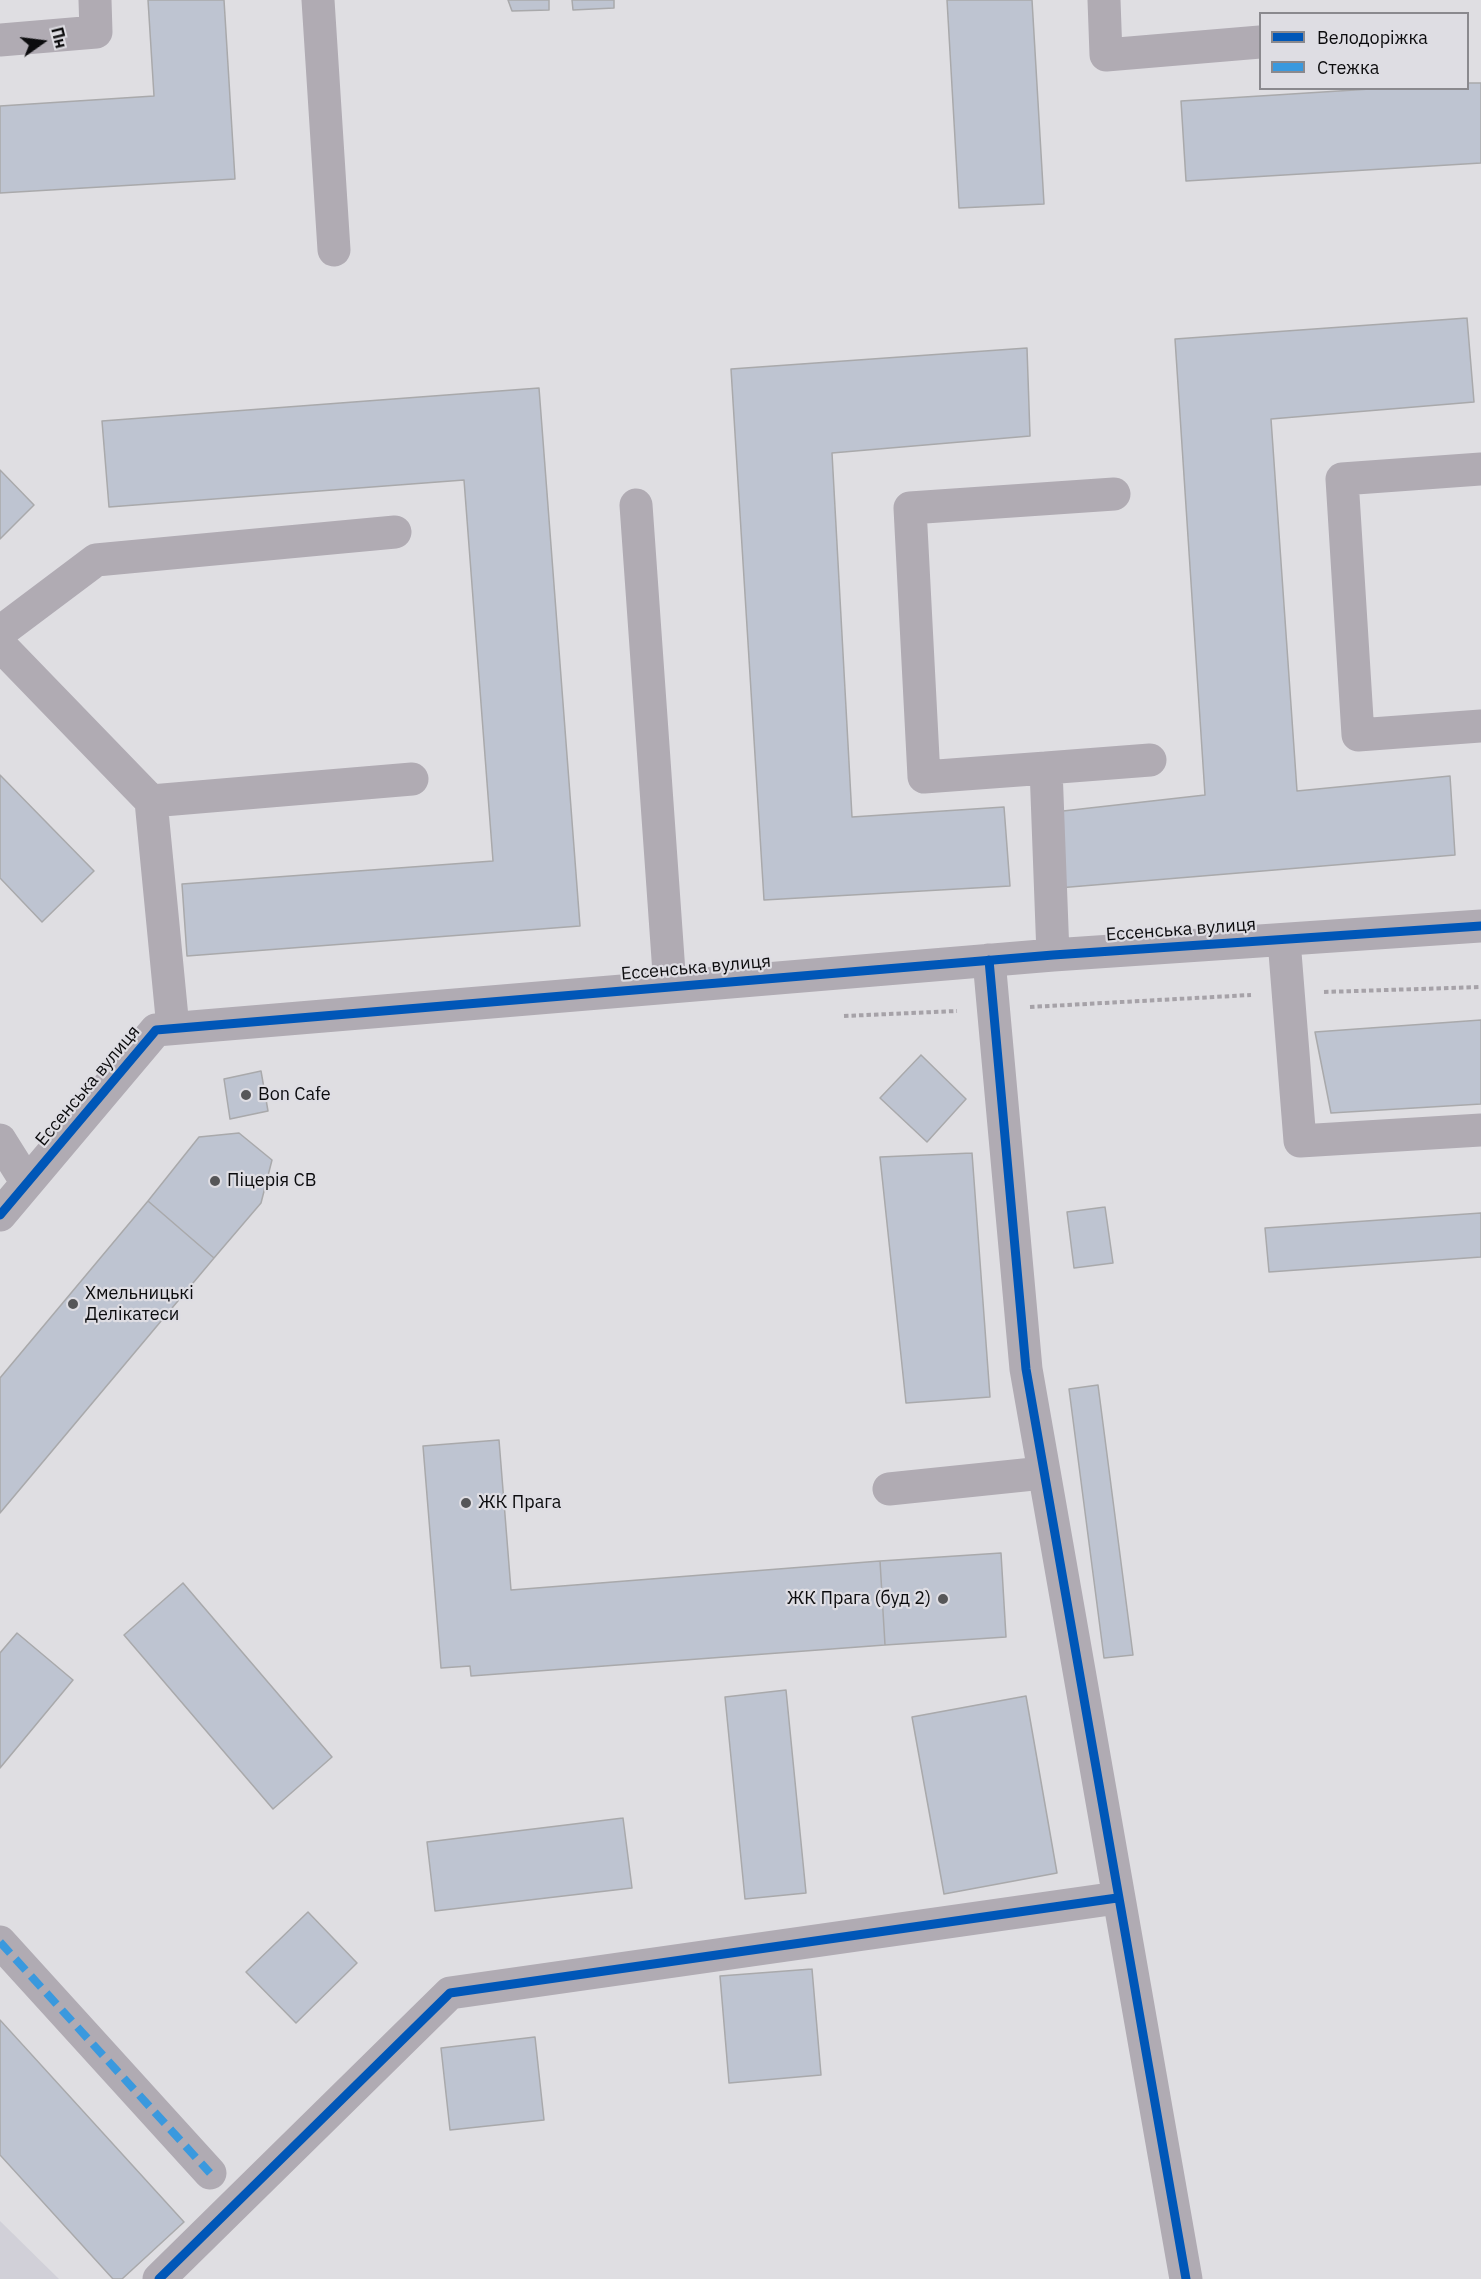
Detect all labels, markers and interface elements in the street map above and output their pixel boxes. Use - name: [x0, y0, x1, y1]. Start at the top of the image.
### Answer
- north arrow: [12, 12, 72, 72]
- legend: [1259, 12, 1469, 90]
- text: Пн: [47, 25, 72, 50]
- text: Велодоріжка: [1317, 26, 1428, 49]
- text: Стежка: [1317, 56, 1379, 79]
- street label: Ессенська вулиця: [1105, 914, 1257, 946]
- street label: Ессенська вулиця: [620, 951, 772, 985]
- street label: Ессенська вулиця: [31, 1021, 145, 1151]
- place label: Bon Cafe: [258, 1084, 331, 1106]
- marker: Bon Cafe: [239, 1088, 253, 1102]
- place label: Піцерія СВ: [227, 1170, 316, 1192]
- marker: Піцерія СВ: [208, 1174, 222, 1188]
- place label: Хмельницькі Делікатеси: [85, 1283, 194, 1326]
- marker: Хмельницькі Делікатеси: [66, 1297, 80, 1311]
- place label: ЖК Прага: [478, 1492, 561, 1514]
- marker: ЖК Прага: [459, 1496, 473, 1510]
- place label: ЖК Прага (буд 2): [787, 1588, 931, 1610]
- marker: ЖК Прага (буд 2): [936, 1592, 950, 1606]

